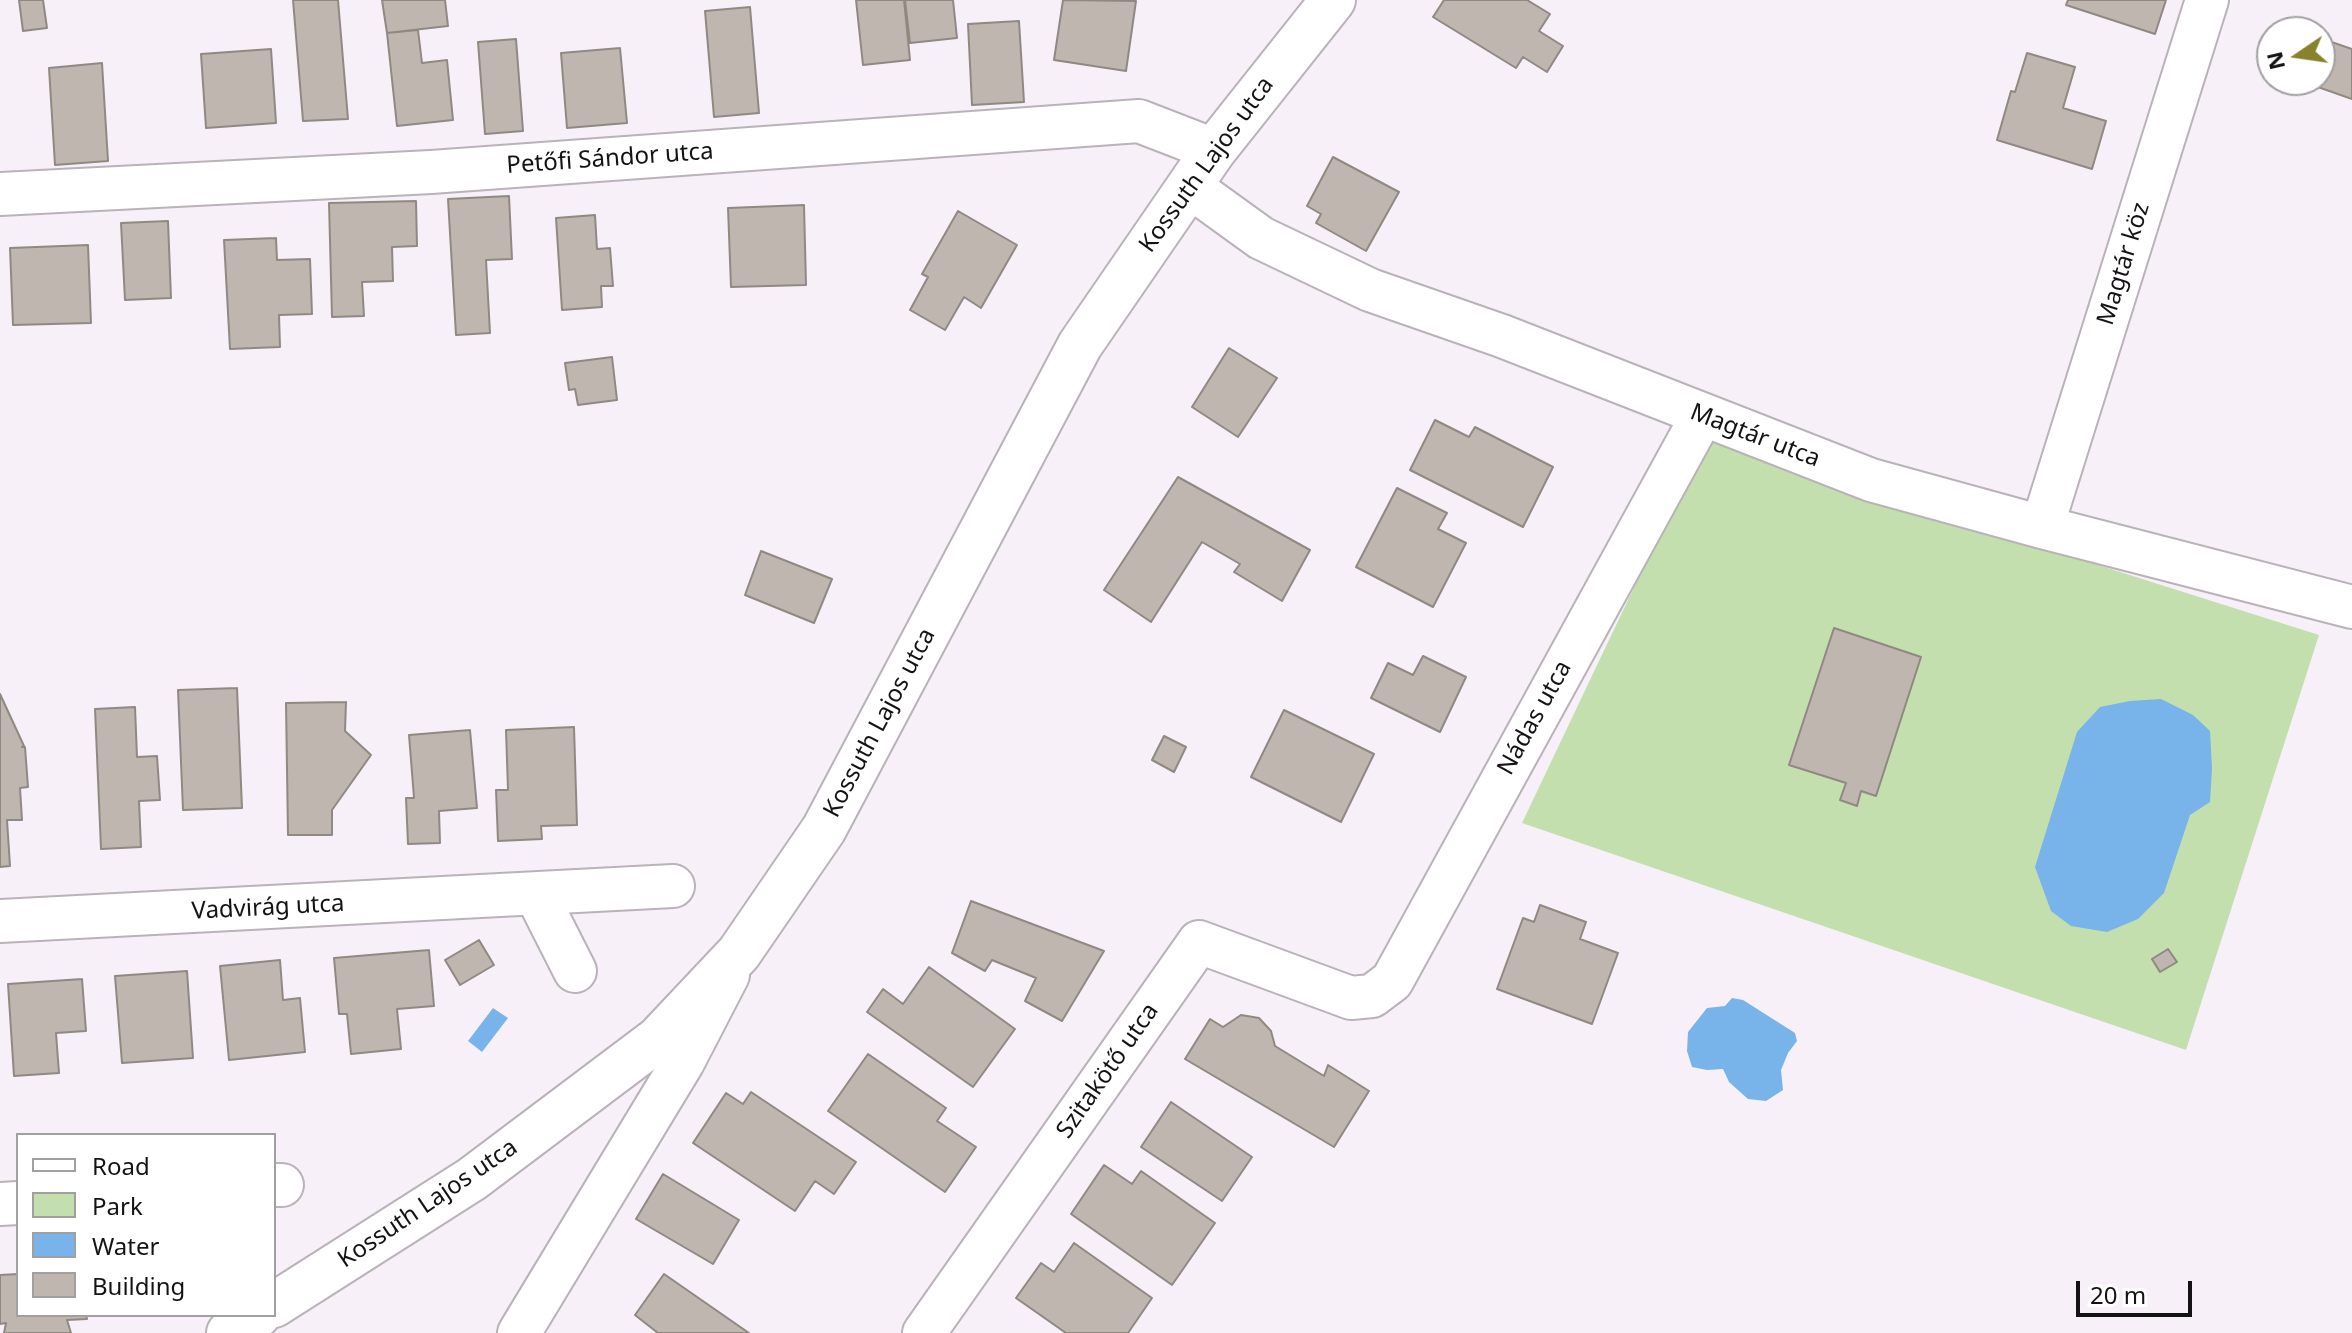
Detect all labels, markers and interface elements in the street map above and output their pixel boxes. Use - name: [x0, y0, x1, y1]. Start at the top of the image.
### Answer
- north arrow: [2256, 16, 2336, 96]
- text: N: [2258, 49, 2291, 73]
- street label: Kossuth Lajos utca: [1134, 72, 1280, 258]
- street label: Petőfi Sándor utca: [506, 137, 714, 181]
- street label: Magtár köz: [2092, 199, 2156, 329]
- street label: Magtár utca: [1686, 398, 1824, 474]
- street label: Kossuth Lajos utca: [818, 624, 942, 822]
- street label: Nádas utca: [1492, 656, 1578, 780]
- street label: Vadvirág utca: [191, 890, 345, 926]
- street label: Szitakötő utca: [1051, 998, 1165, 1144]
- legend: [16, 1133, 276, 1317]
- street label: Kossuth Lajos utca: [333, 1133, 523, 1275]
- text: Road: [92, 1149, 150, 1182]
- text: Park: [92, 1189, 143, 1222]
- text: Water: [92, 1229, 159, 1262]
- scale bar: [2080, 1265, 2196, 1315]
- text: Building: [92, 1269, 185, 1302]
- text: 20 m: [2090, 1278, 2146, 1311]

